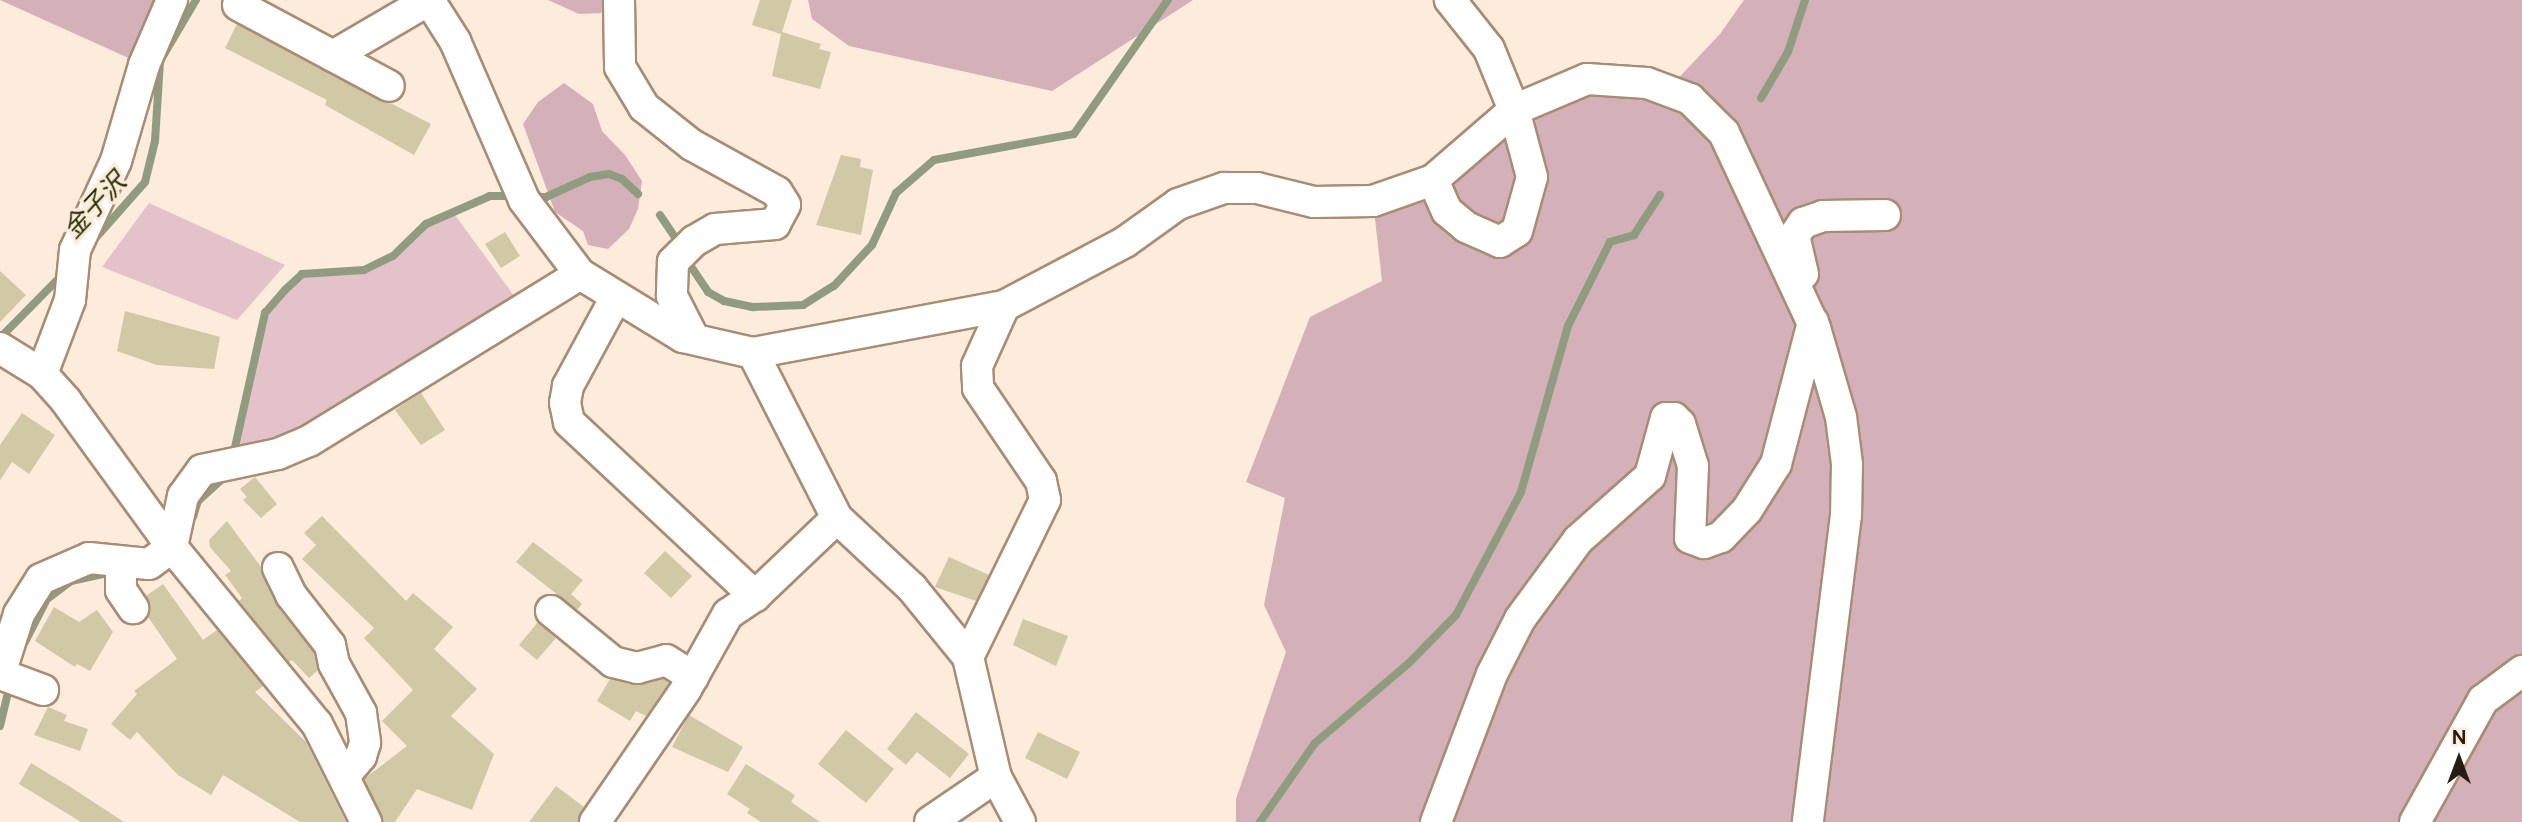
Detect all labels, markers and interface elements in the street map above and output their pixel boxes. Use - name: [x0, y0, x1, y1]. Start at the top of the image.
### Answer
- water label: 金子沢: [57, 167, 133, 245]
- north arrow: [2424, 724, 2494, 794]
- text: N: [2452, 726, 2466, 749]

